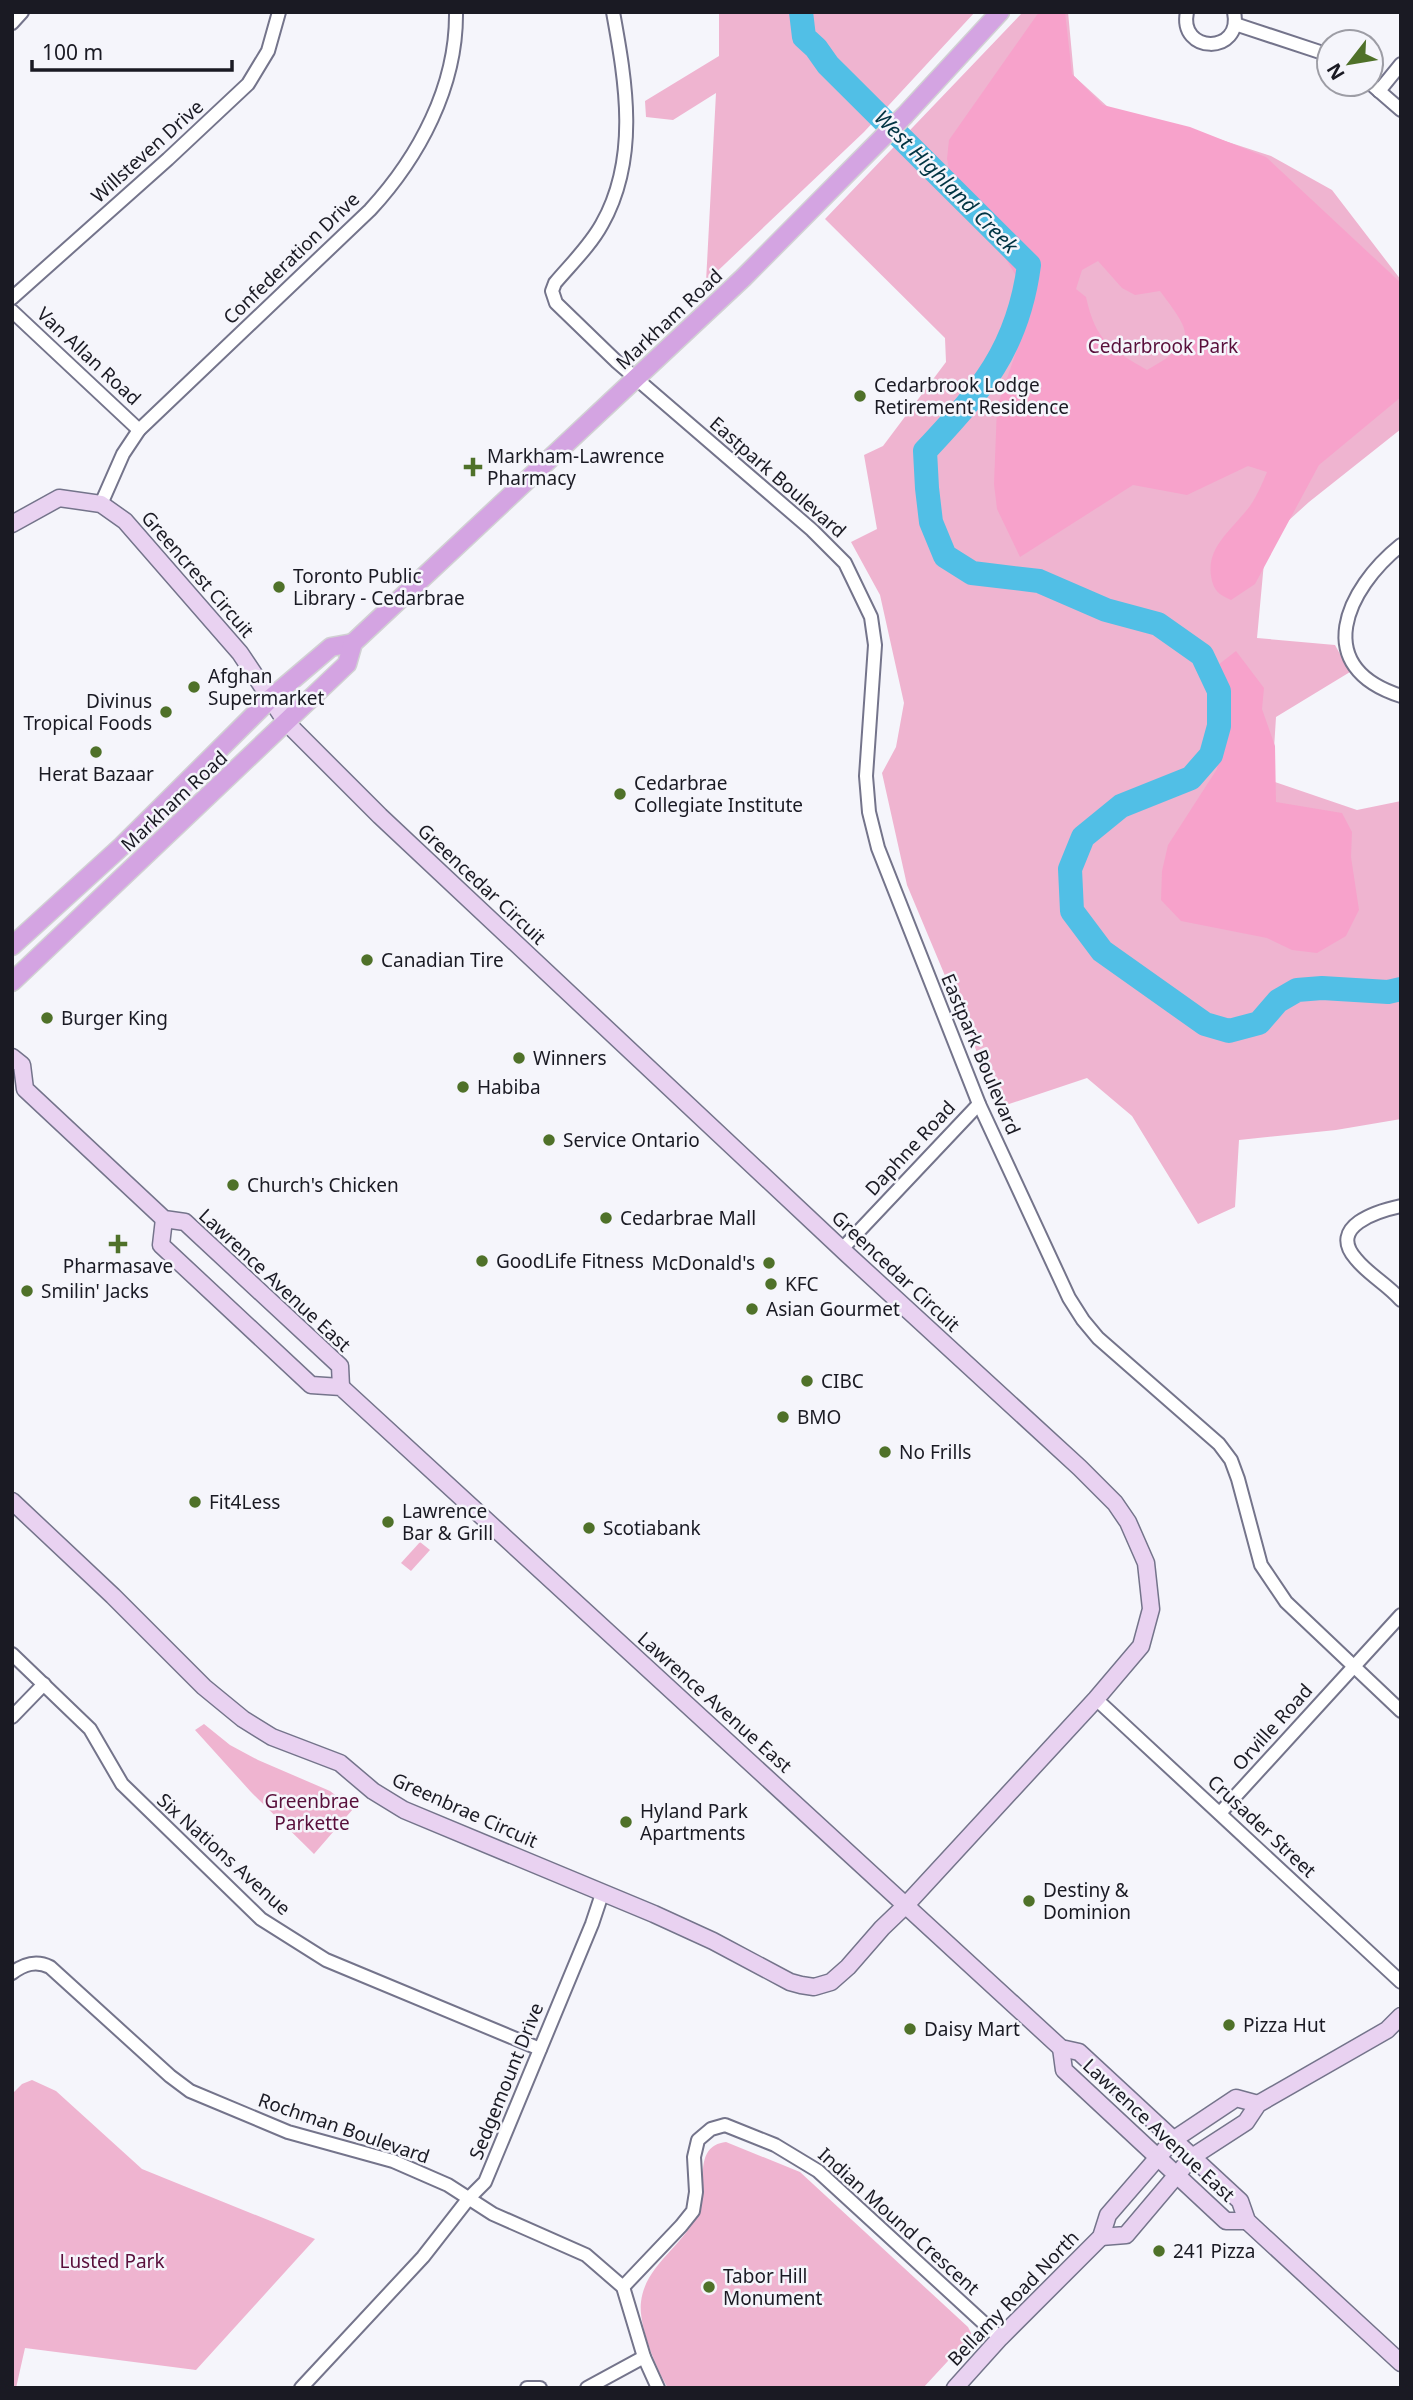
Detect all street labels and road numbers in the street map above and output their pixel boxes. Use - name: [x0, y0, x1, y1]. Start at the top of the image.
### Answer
- street label: Willsteven Drive: [85, 94, 209, 208]
- street label: Confederation Drive: [217, 186, 365, 330]
- street label: Markham Road: [610, 263, 728, 375]
- street label: Van Allan Road: [31, 301, 147, 411]
- street label: Eastpark Boulevard: [704, 411, 852, 543]
- street label: Greencrest Circuit: [136, 505, 260, 643]
- street label: Markham Road: [115, 745, 233, 857]
- street label: Greencedar Circuit: [412, 818, 552, 950]
- street label: Eastpark Boulevard: [935, 969, 1027, 1139]
- street label: Daphne Road: [859, 1095, 961, 1201]
- street label: Lawrence Avenue East: [193, 1203, 357, 1357]
- street label: Greencedar Circuit: [826, 1205, 966, 1337]
- street label: Lawrence Avenue East: [632, 1626, 798, 1778]
- street label: Orville Road: [1226, 1678, 1318, 1776]
- street label: Greenbrae Circuit: [388, 1766, 542, 1854]
- street label: Crusader Street: [1202, 1769, 1322, 1883]
- street label: Six Nations Avenue: [152, 1787, 296, 1921]
- street label: Sedgemount Drive: [463, 1999, 549, 2163]
- street label: Lawrence Avenue East: [1077, 2053, 1241, 2207]
- street label: Rochman Boulevard: [255, 2086, 433, 2170]
- street label: Indian Mound Crescent: [813, 2142, 985, 2301]
- street label: Bellamy Road North: [942, 2225, 1084, 2371]

